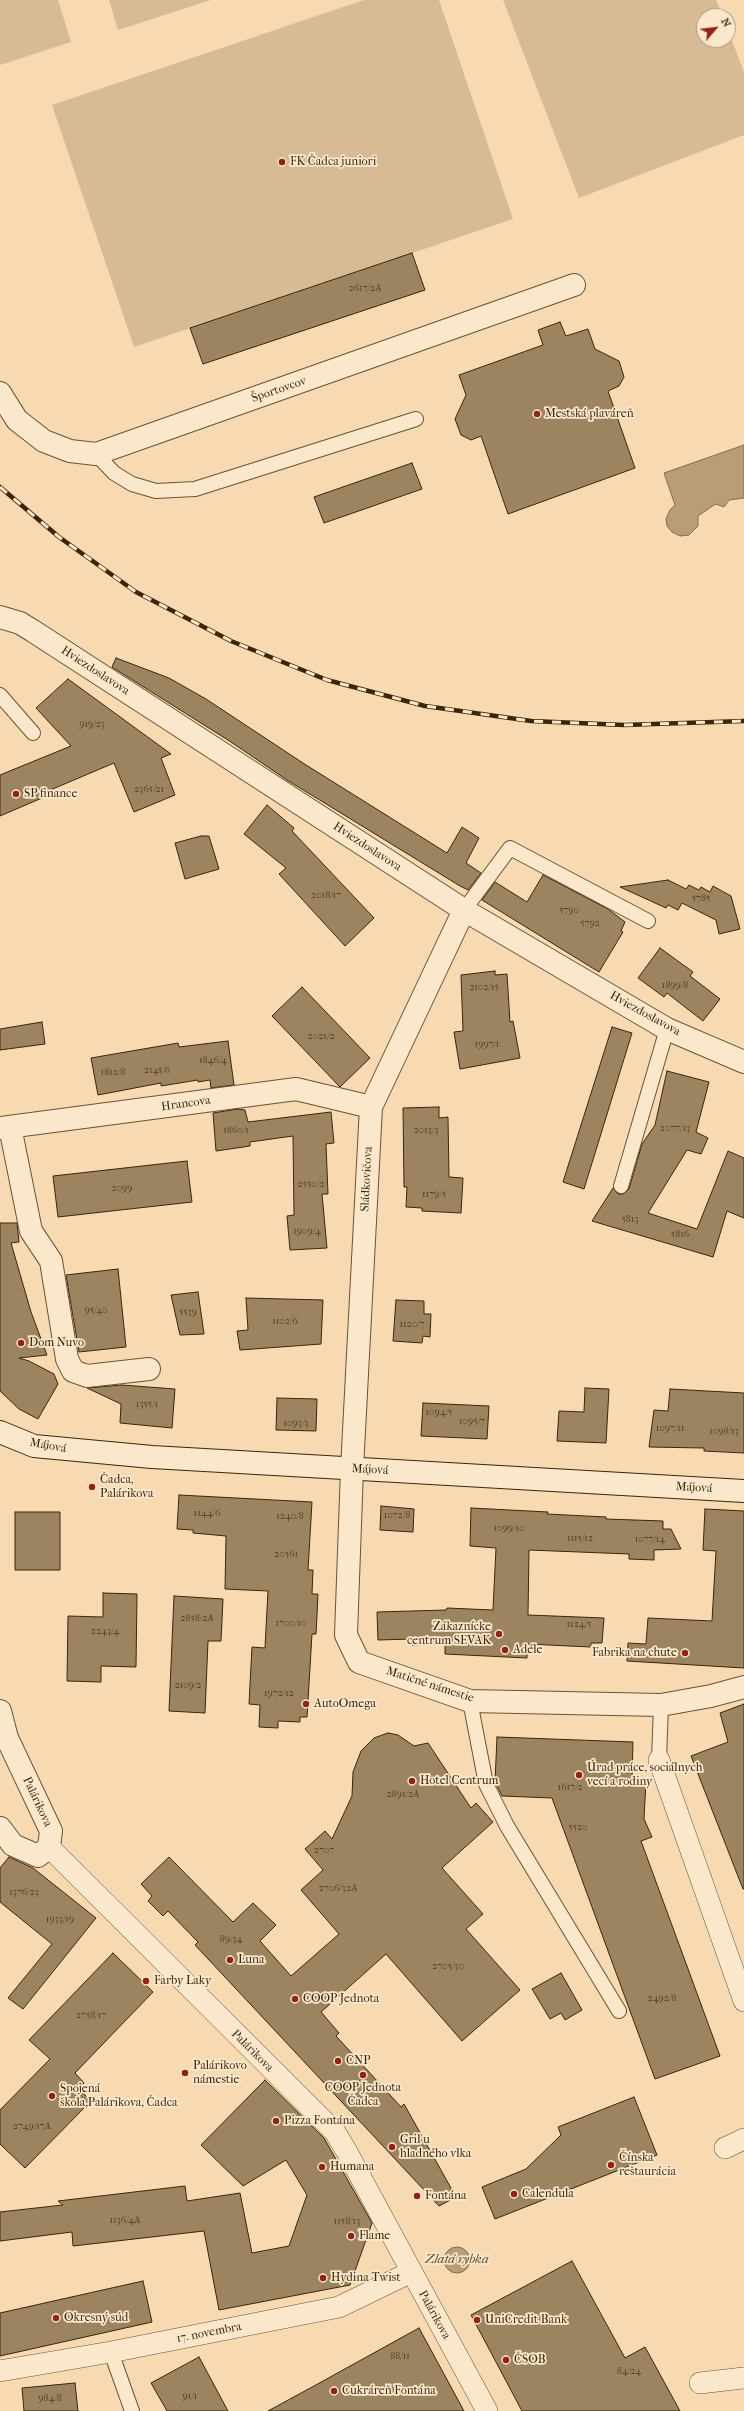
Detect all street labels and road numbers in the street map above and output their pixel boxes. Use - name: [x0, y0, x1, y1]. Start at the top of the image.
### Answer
- street label: Športovcov: [250, 374, 308, 406]
- street label: Hviezdoslavova: [58, 644, 132, 698]
- street label: Hviezdoslavova: [330, 820, 404, 874]
- street label: Hviezdoslavova: [607, 989, 683, 1039]
- street label: Hrancova: [160, 1093, 212, 1115]
- street label: Sládkovičova: [358, 1146, 376, 1212]
- street label: Májová: [29, 1436, 67, 1456]
- street label: Májová: [351, 1462, 389, 1478]
- street label: Májová: [675, 1480, 713, 1496]
- street label: Matičné námestie: [384, 1664, 476, 1706]
- street label: Palárikova: [19, 1775, 55, 1829]
- street label: Palárikova: [228, 2027, 276, 2075]
- street label: Palárikova: [415, 2288, 453, 2342]
- street label: 17. novembra: [175, 2320, 243, 2346]

